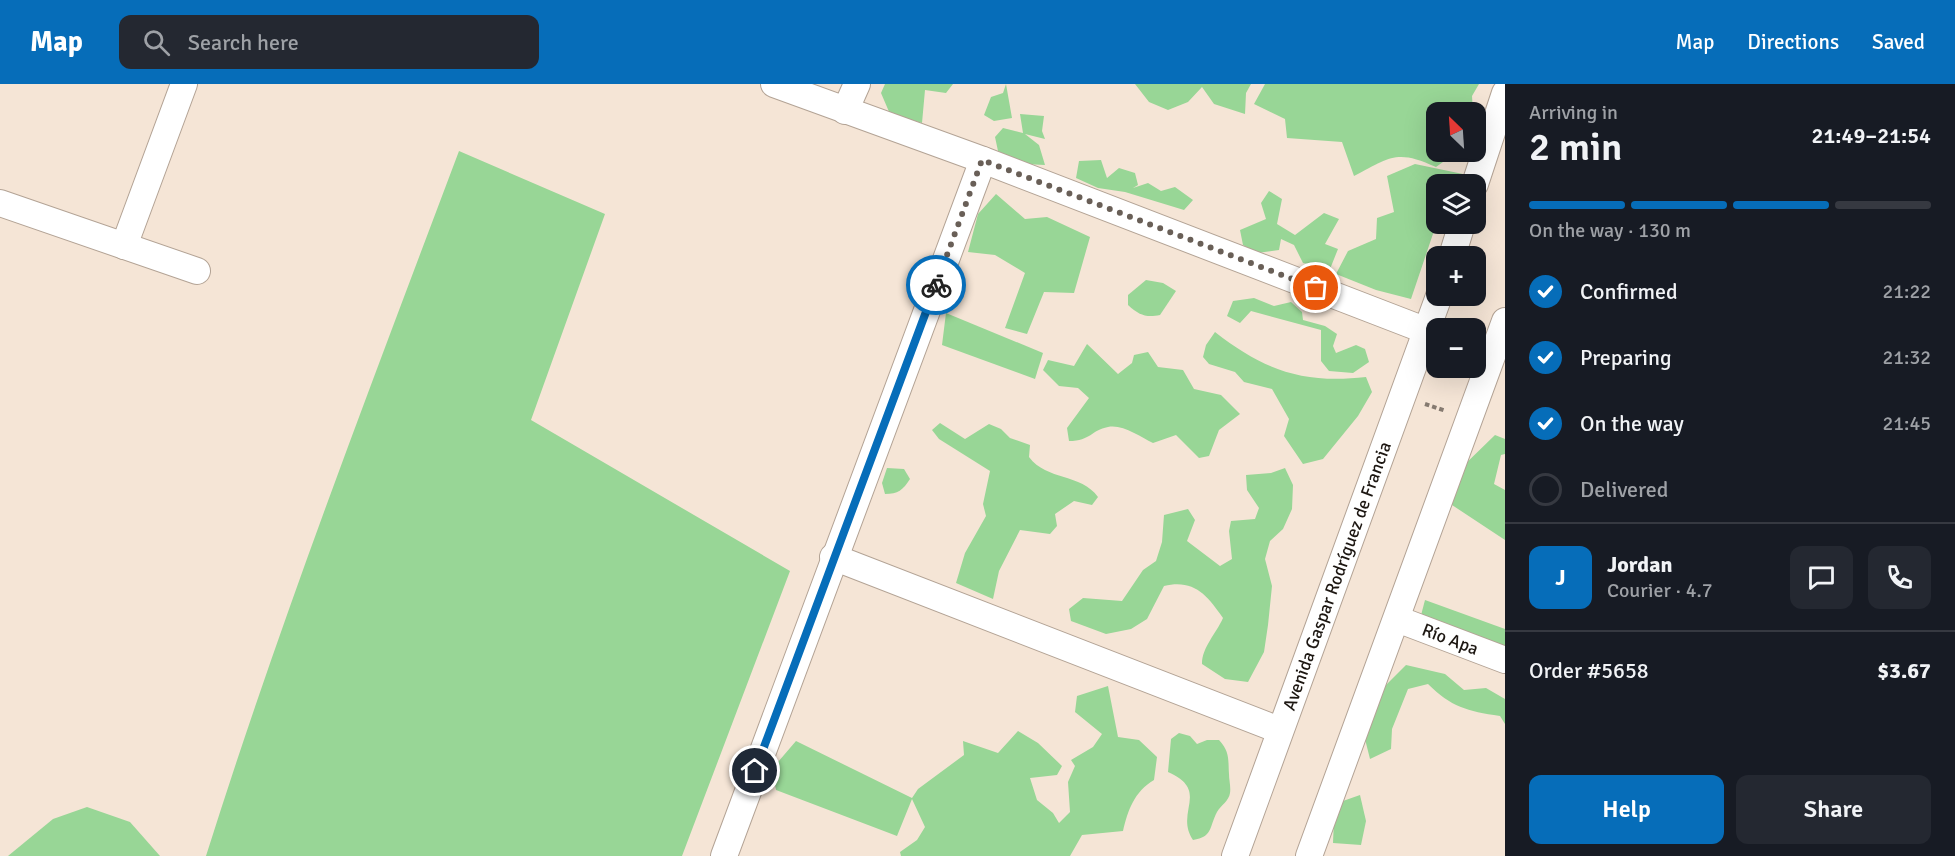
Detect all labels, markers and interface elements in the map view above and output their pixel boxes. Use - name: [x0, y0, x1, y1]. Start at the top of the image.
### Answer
- search box: [119, 15, 539, 69]
- text: Map: [30, 25, 83, 59]
- icon: search: [140, 26, 173, 59]
- text: Search here: [188, 29, 299, 56]
- text: Map: [1676, 29, 1714, 55]
- text: Directions: [1747, 29, 1839, 55]
- text: Saved: [1872, 29, 1925, 55]
- text: Arriving in: [1529, 100, 1618, 125]
- north arrow: [1426, 102, 1486, 162]
- map controls: [1426, 102, 1486, 378]
- text: 21:49–21:54: [1812, 122, 1931, 149]
- text: 2 min: [1529, 123, 1622, 171]
- button: layers: [1426, 174, 1486, 234]
- text: On the way · 130 m: [1529, 218, 1691, 243]
- button: +: [1426, 246, 1486, 306]
- courier: [906, 255, 966, 315]
- pin: [1290, 262, 1341, 313]
- icon: bike: [920, 269, 953, 302]
- icon: bag: [1299, 271, 1332, 304]
- icon: check: [1529, 275, 1562, 308]
- text: Confirmed: [1580, 278, 1678, 305]
- text: 21:22: [1882, 279, 1931, 304]
- button: −: [1426, 318, 1486, 378]
- icon: check: [1529, 341, 1562, 374]
- text: Preparing: [1580, 344, 1672, 371]
- text: 21:32: [1882, 345, 1931, 370]
- icon: check: [1529, 407, 1562, 440]
- text: On the way: [1580, 410, 1684, 437]
- text: 21:45: [1882, 411, 1931, 436]
- street label: Avenida Gaspar Rodríguez de Francia: [1278, 439, 1396, 713]
- text: Delivered: [1580, 476, 1668, 503]
- button: chat: [1790, 546, 1853, 609]
- button: phone: [1868, 546, 1931, 609]
- text: Jordan: [1607, 551, 1673, 578]
- text: J: [1555, 564, 1566, 591]
- text: Courier · 4.7: [1607, 578, 1713, 603]
- street label: Río Apa: [1419, 619, 1482, 660]
- text: Order #5658: [1529, 657, 1649, 684]
- text: $3.67: [1877, 657, 1931, 684]
- pin: [729, 745, 780, 796]
- icon: home: [738, 754, 771, 787]
- button: Help: [1529, 775, 1724, 844]
- button: Share: [1736, 775, 1931, 844]

